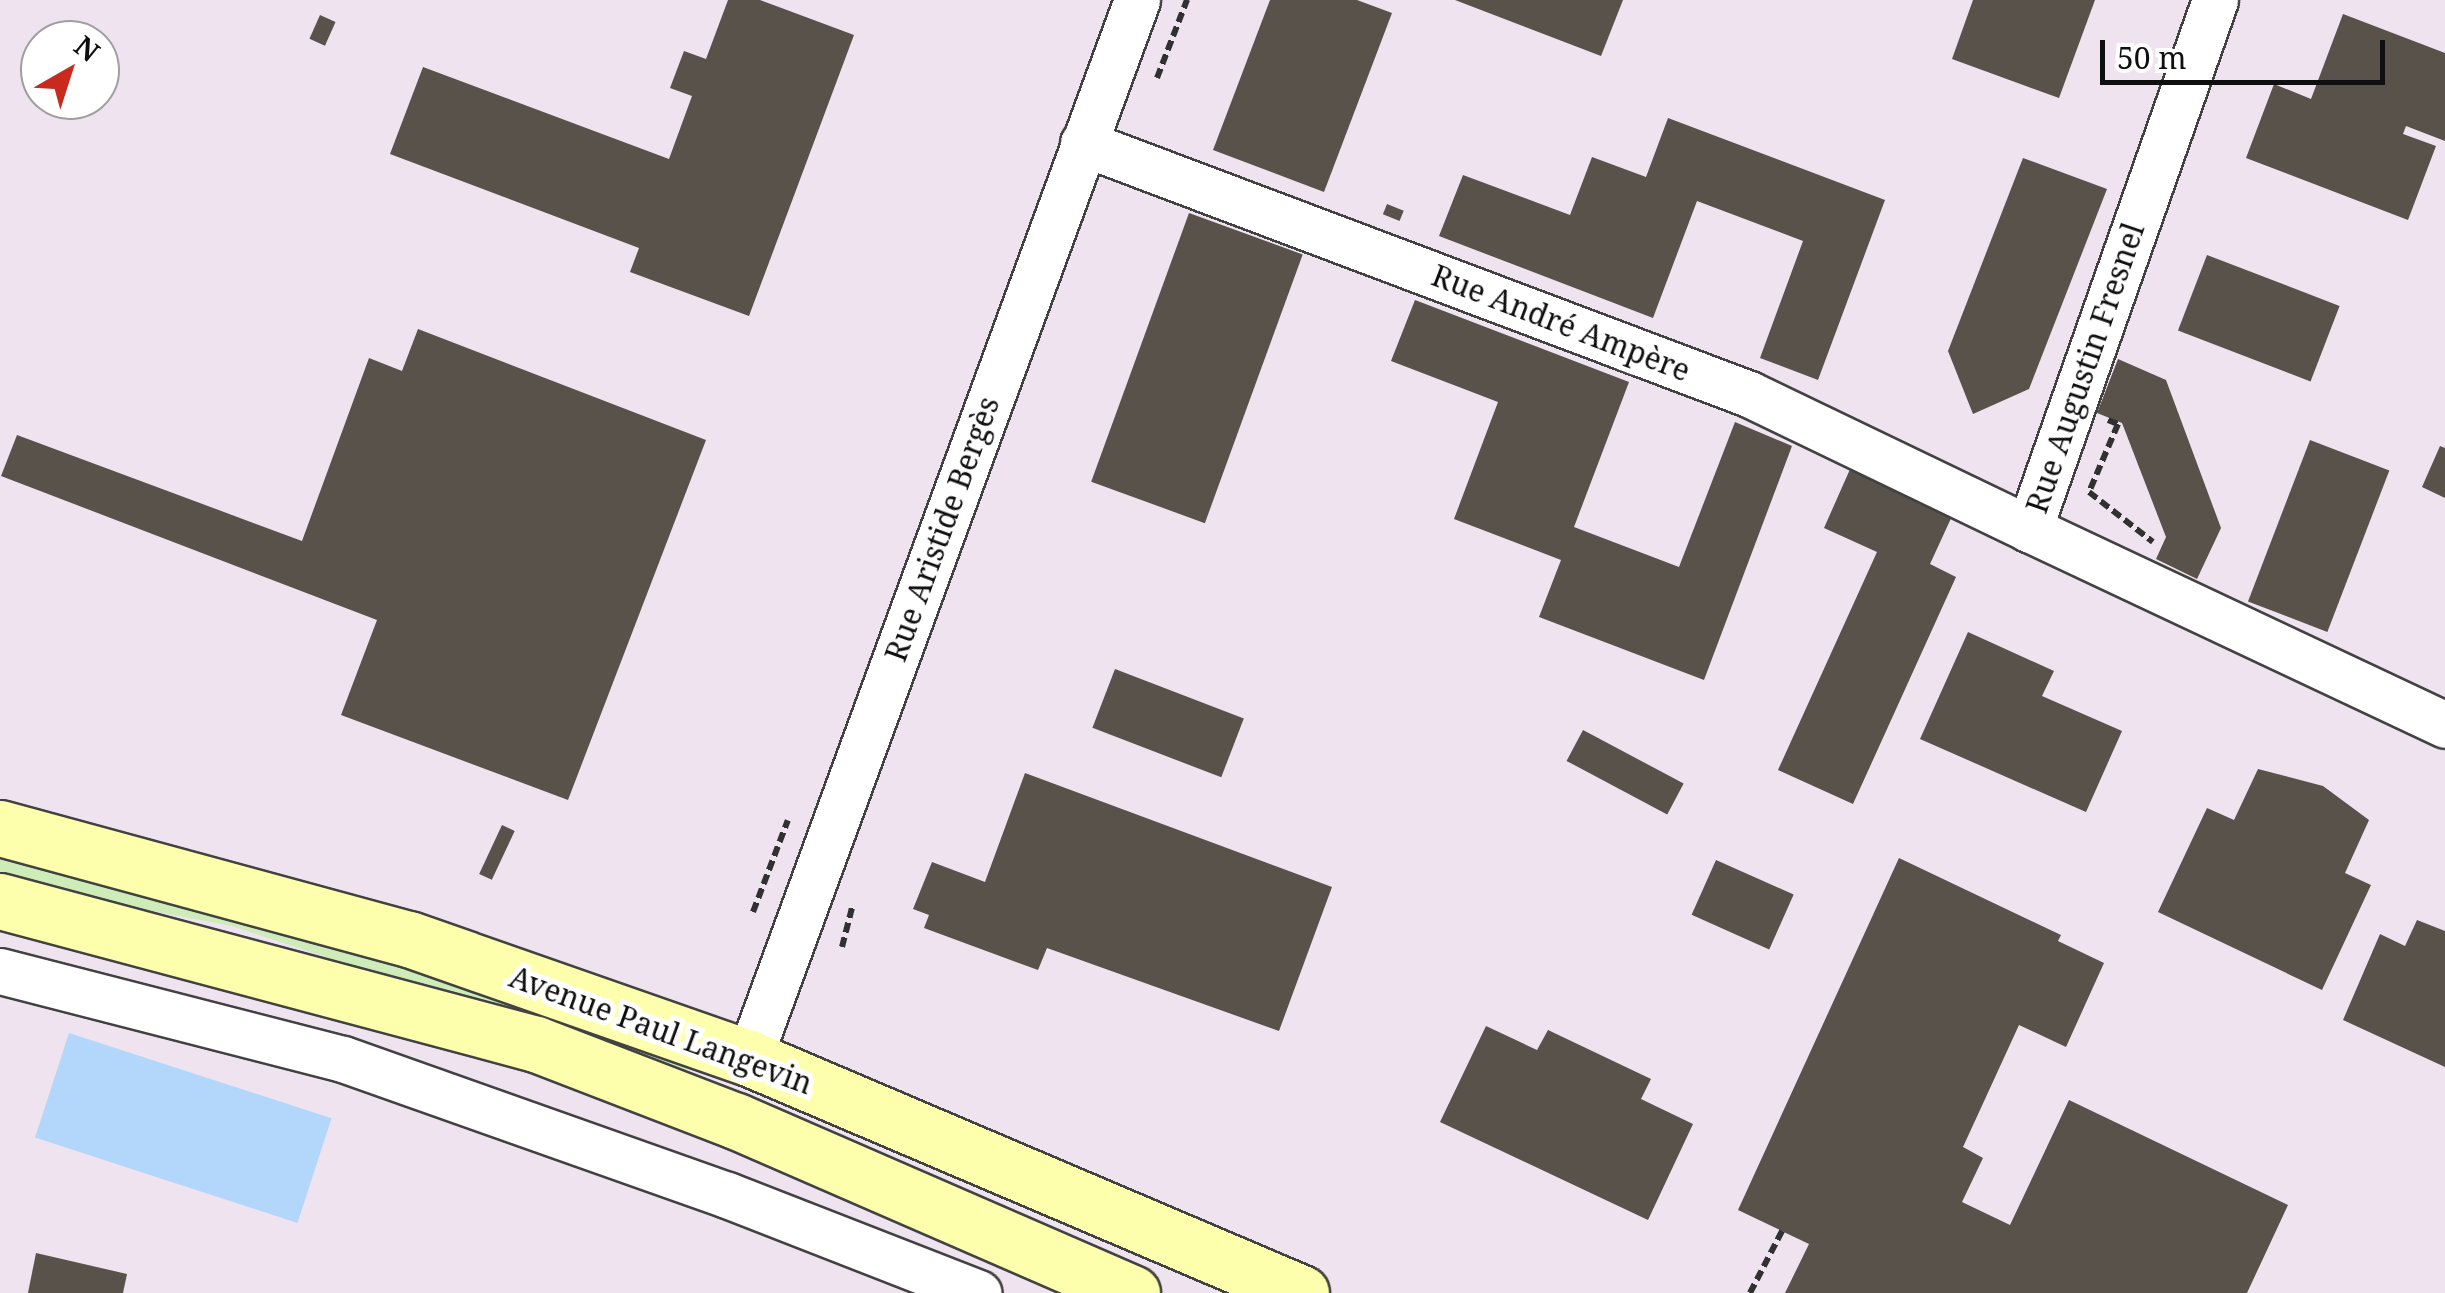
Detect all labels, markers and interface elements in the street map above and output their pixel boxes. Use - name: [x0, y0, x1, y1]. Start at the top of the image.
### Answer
- north arrow: [20, 20, 120, 120]
- scale bar: [2105, 20, 2390, 82]
- text: N: [67, 27, 108, 70]
- text: 50 m: [2117, 37, 2187, 78]
- street label: Rue Augustin Fresnel: [2018, 218, 2152, 518]
- street label: Rue André Ampère: [1427, 257, 1695, 389]
- street label: Rue Aristide Bergès: [877, 392, 1007, 666]
- street label: Avenue Paul Langevin: [505, 958, 817, 1102]

